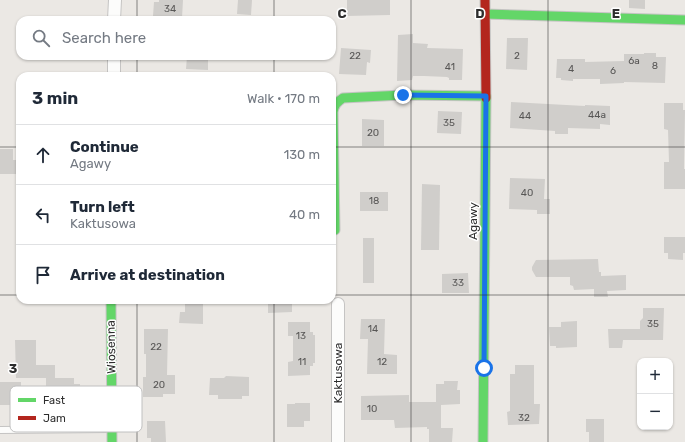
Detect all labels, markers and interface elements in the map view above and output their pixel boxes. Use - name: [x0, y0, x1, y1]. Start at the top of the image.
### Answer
- house number: 34: [164, 3, 176, 15]
- text: C: [337, 6, 347, 21]
- text: D: [475, 6, 485, 21]
- text: E: [612, 6, 620, 21]
- search box: [16, 16, 336, 60]
- icon: search: [30, 27, 52, 49]
- text: Search here: [62, 29, 146, 47]
- house number: 22: [349, 50, 361, 62]
- house number: 2: [514, 50, 520, 62]
- house number: 6a: [628, 55, 640, 67]
- house number: 8: [652, 60, 658, 72]
- house number: 41: [445, 61, 455, 73]
- house number: 4: [568, 63, 574, 75]
- house number: 6: [610, 65, 616, 77]
- route end: [394, 86, 412, 104]
- text: 3 min: [32, 88, 78, 108]
- text: Walk · 170 m: [247, 91, 320, 106]
- house number: 44a: [588, 109, 606, 121]
- house number: 44: [519, 110, 531, 122]
- house number: 35: [443, 117, 455, 129]
- house number: 20: [367, 127, 379, 139]
- text: Continue: [70, 138, 139, 156]
- icon: ahead: [32, 144, 54, 166]
- text: 130 m: [284, 147, 320, 162]
- text: Agawy: [70, 156, 111, 171]
- house number: 40: [521, 187, 533, 199]
- house number: 18: [369, 195, 379, 207]
- text: Turn left: [70, 198, 135, 216]
- street label: Agawy: [466, 202, 480, 240]
- icon: left: [32, 204, 54, 226]
- text: 40 m: [289, 207, 320, 222]
- text: Kaktusowa: [70, 216, 136, 231]
- icon: arrive: [32, 264, 54, 286]
- text: Arrive at destination: [70, 266, 225, 284]
- house number: 33: [452, 277, 464, 289]
- house number: 35: [647, 318, 659, 330]
- street label: Wiosenna: [104, 320, 118, 374]
- house number: 14: [368, 323, 378, 335]
- house number: 13: [296, 330, 306, 342]
- house number: 22: [150, 341, 162, 353]
- street label: Kaktusowa: [331, 343, 345, 403]
- house number: 11: [298, 356, 306, 368]
- house number: 12: [377, 356, 387, 368]
- map controls: [637, 358, 673, 430]
- button: +: [637, 358, 673, 394]
- route start: [475, 359, 493, 377]
- text: 3: [9, 361, 18, 376]
- house number: 20: [153, 379, 165, 391]
- legend: [10, 386, 142, 432]
- text: Fast: [43, 394, 66, 407]
- button: −: [637, 394, 673, 430]
- house number: 10: [367, 403, 377, 415]
- text: Jam: [43, 412, 66, 425]
- house number: 32: [518, 412, 530, 424]

